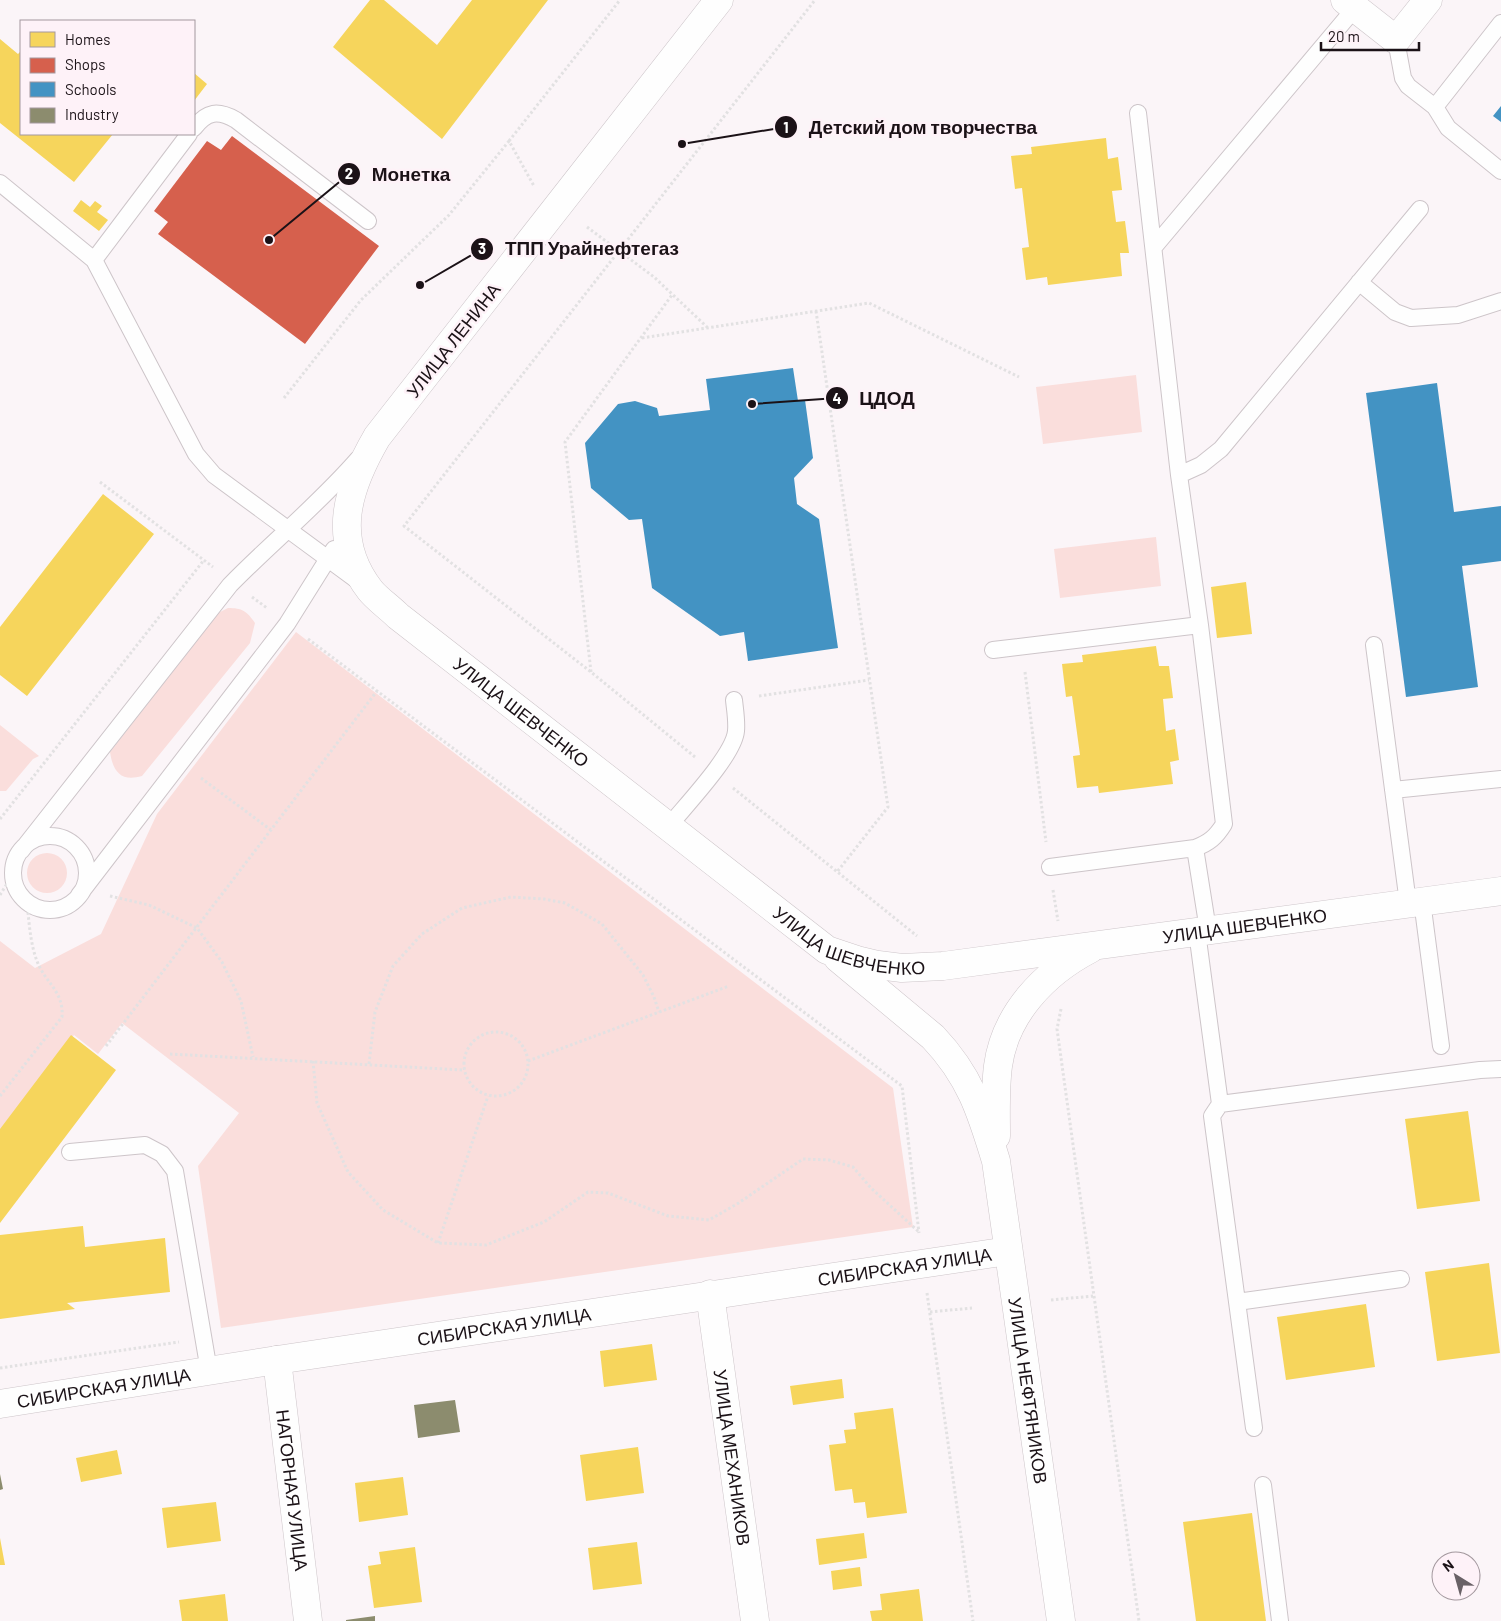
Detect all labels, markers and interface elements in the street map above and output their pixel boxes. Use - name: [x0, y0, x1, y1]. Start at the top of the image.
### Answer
- legend: [20, 20, 195, 135]
- scale bar: [1321, 20, 1418, 52]
- text: 20 m: [1328, 27, 1360, 45]
- text: Homes: [65, 30, 110, 48]
- text: Shops: [65, 55, 105, 73]
- text: Schools: [65, 80, 117, 98]
- text: Industry: [65, 105, 119, 123]
- callout: Детский дом творчества: [774, 110, 1047, 144]
- text: Детский дом творчества: [809, 115, 1038, 138]
- text: 1: [783, 118, 789, 136]
- callout: Монетка: [337, 157, 460, 191]
- text: Монетка: [372, 162, 451, 185]
- text: 2: [345, 164, 353, 182]
- callout: ТПП Урайнефтегаз: [470, 232, 689, 266]
- text: ТПП Урайнефтегаз: [505, 236, 679, 259]
- text: 3: [478, 239, 486, 257]
- street label: УЛИЦА ЛЕНИНА: [401, 278, 505, 402]
- callout: ЦДОД: [824, 381, 925, 415]
- text: ЦДОД: [859, 386, 915, 409]
- text: 4: [832, 389, 842, 407]
- street label: УЛИЦА ШЕВЧЕНКО: [449, 653, 594, 772]
- street label: УЛИЦА ШЕВЧЕНКО: [769, 901, 926, 979]
- street label: УЛИЦА ШЕВЧЕНКО: [1161, 904, 1328, 947]
- street label: СИБИРСКАЯ УЛИЦА: [816, 1243, 993, 1290]
- street label: УЛИЦА НЕФТЯНИКОВ: [1004, 1296, 1052, 1485]
- street label: СИБИРСКАЯ УЛИЦА: [416, 1302, 592, 1350]
- street label: СИБИРСКАЯ УЛИЦА: [15, 1363, 192, 1412]
- street label: УЛИЦА МЕХАНИКОВ: [709, 1368, 756, 1547]
- street label: НАГОРНАЯ УЛИЦА: [272, 1408, 313, 1572]
- north arrow: [1431, 1551, 1481, 1601]
- text: N: [1439, 1556, 1457, 1575]

